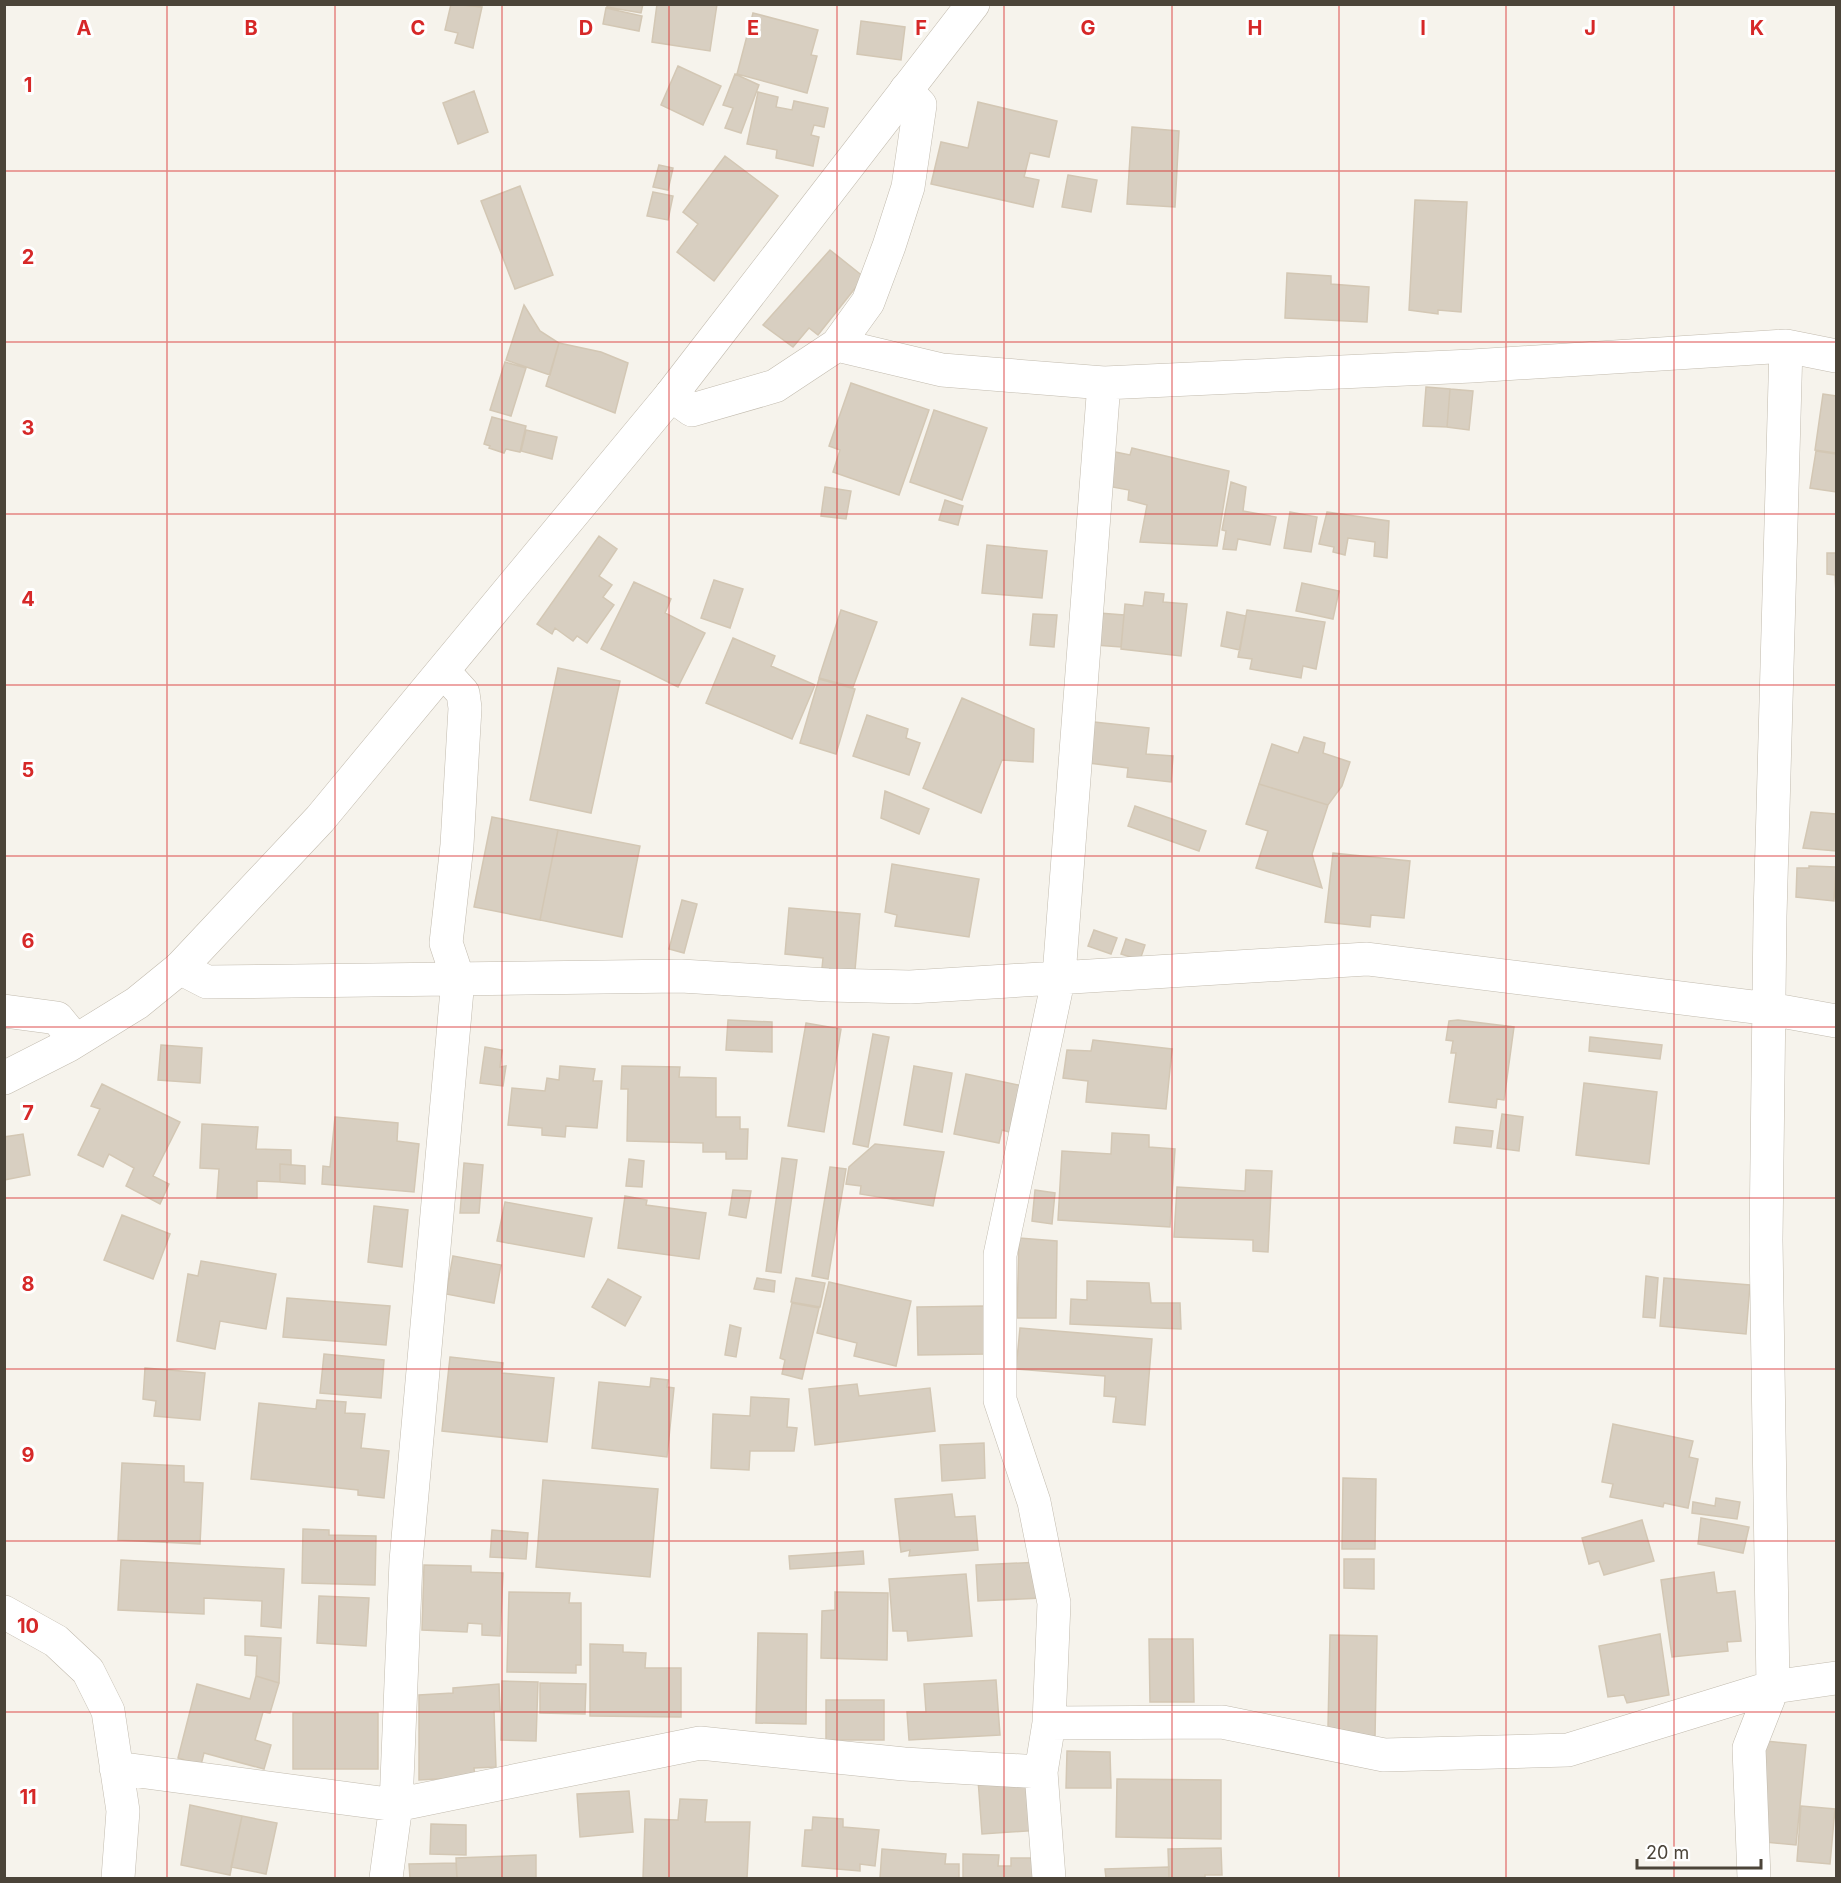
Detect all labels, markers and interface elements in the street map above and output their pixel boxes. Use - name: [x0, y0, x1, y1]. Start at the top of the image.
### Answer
- text: A: [77, 16, 92, 40]
- text: B: [244, 16, 258, 40]
- text: C: [411, 16, 425, 40]
- text: D: [579, 16, 593, 40]
- text: E: [747, 16, 759, 40]
- text: F: [915, 16, 927, 40]
- text: G: [1080, 16, 1096, 40]
- text: H: [1248, 16, 1262, 40]
- text: I: [1420, 16, 1426, 40]
- text: J: [1584, 16, 1596, 40]
- text: K: [1750, 16, 1764, 40]
- text: 1: [24, 73, 32, 97]
- text: 2: [22, 245, 34, 269]
- text: 3: [22, 416, 34, 440]
- text: 4: [21, 587, 35, 611]
- text: 5: [22, 758, 34, 782]
- text: 6: [22, 929, 35, 953]
- text: 7: [22, 1101, 34, 1125]
- text: 8: [21, 1272, 35, 1296]
- text: 9: [22, 1443, 35, 1467]
- text: 10: [17, 1614, 39, 1638]
- text: 11: [19, 1785, 37, 1809]
- scale bar: [1637, 1832, 1762, 1870]
- text: 20 m: [1646, 1842, 1689, 1863]

